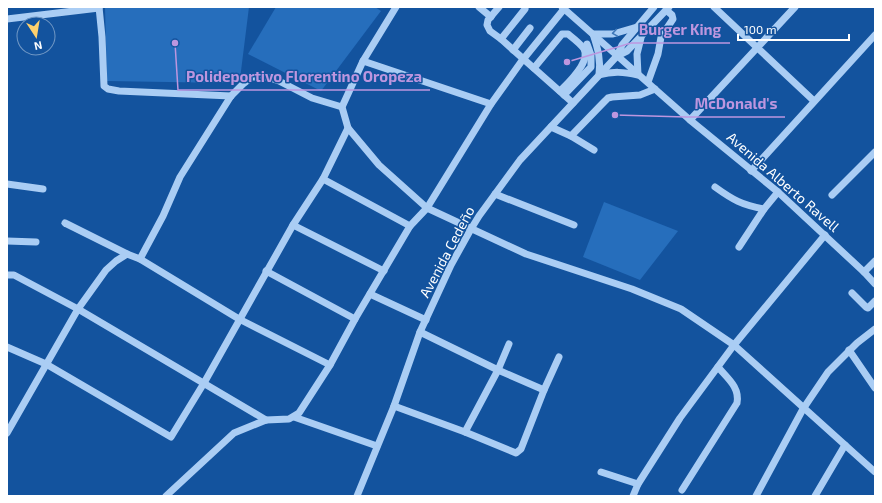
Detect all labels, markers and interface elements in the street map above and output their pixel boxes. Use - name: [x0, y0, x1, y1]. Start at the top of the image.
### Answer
- north arrow: [16, 16, 56, 56]
- callout: Burger King: [631, 16, 730, 43]
- scale bar: [738, 16, 849, 42]
- text: Burger King: [639, 20, 722, 38]
- text: 100 m: [744, 22, 776, 36]
- one-way arrow: [612, 28, 618, 37]
- text: N: [33, 39, 43, 53]
- callout: Polideportivo Florentino Oropeza: [178, 63, 430, 90]
- text: Polideportivo Florentino Oropeza: [186, 67, 422, 85]
- callout: McDonald's: [686, 90, 785, 117]
- text: McDonald's: [694, 94, 778, 112]
- street label: Avenida Alberto Ravell: [724, 128, 844, 236]
- street label: Avenida Cedeño: [415, 203, 478, 300]

